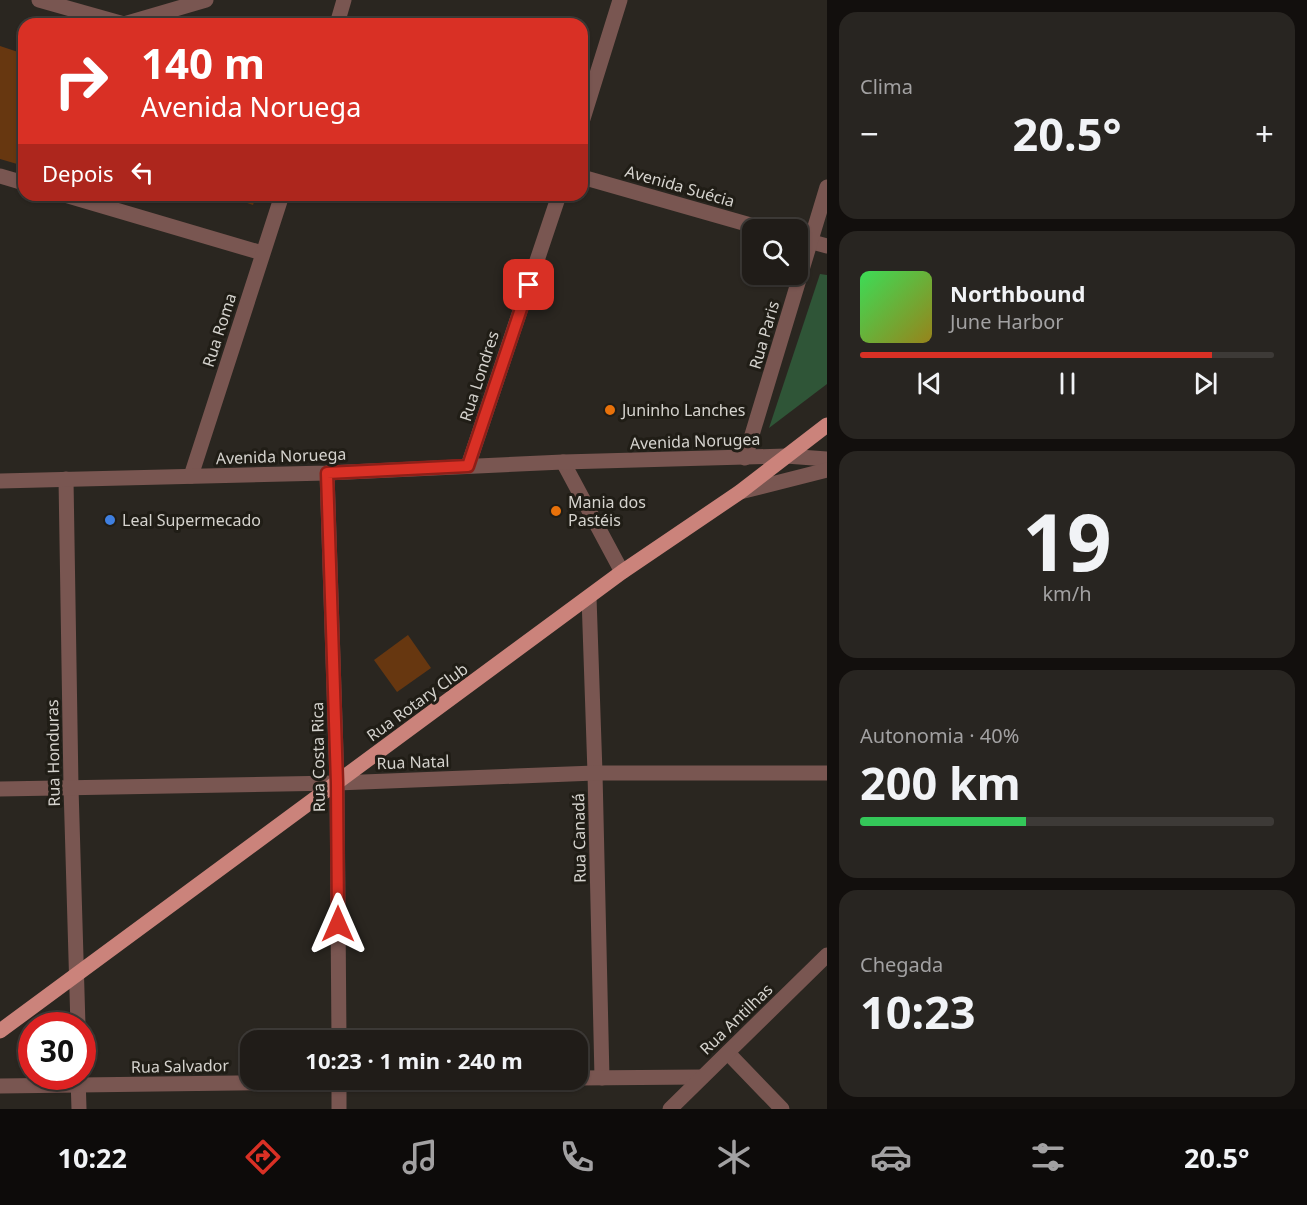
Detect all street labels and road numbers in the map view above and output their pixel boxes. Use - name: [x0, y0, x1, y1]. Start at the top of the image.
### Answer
- street label: Avenida Suécia: [623, 160, 737, 212]
- street label: Rua Roma: [197, 290, 241, 370]
- street label: Rua Paris: [744, 298, 784, 372]
- street label: Rua Londres: [454, 328, 504, 424]
- street label: Avenida Norugea: [629, 428, 761, 454]
- street label: Avenida Noruega: [215, 443, 347, 469]
- street label: Rua Rotary Club: [362, 658, 472, 746]
- street label: Rua Honduras: [41, 699, 65, 807]
- street label: Rua Costa Rica: [306, 702, 330, 812]
- street label: Rua Natal: [376, 750, 450, 774]
- street label: Rua Canadá: [567, 793, 591, 883]
- street label: Rua Antilhas: [695, 979, 777, 1059]
- street label: Rua Salvador: [131, 1054, 230, 1078]

